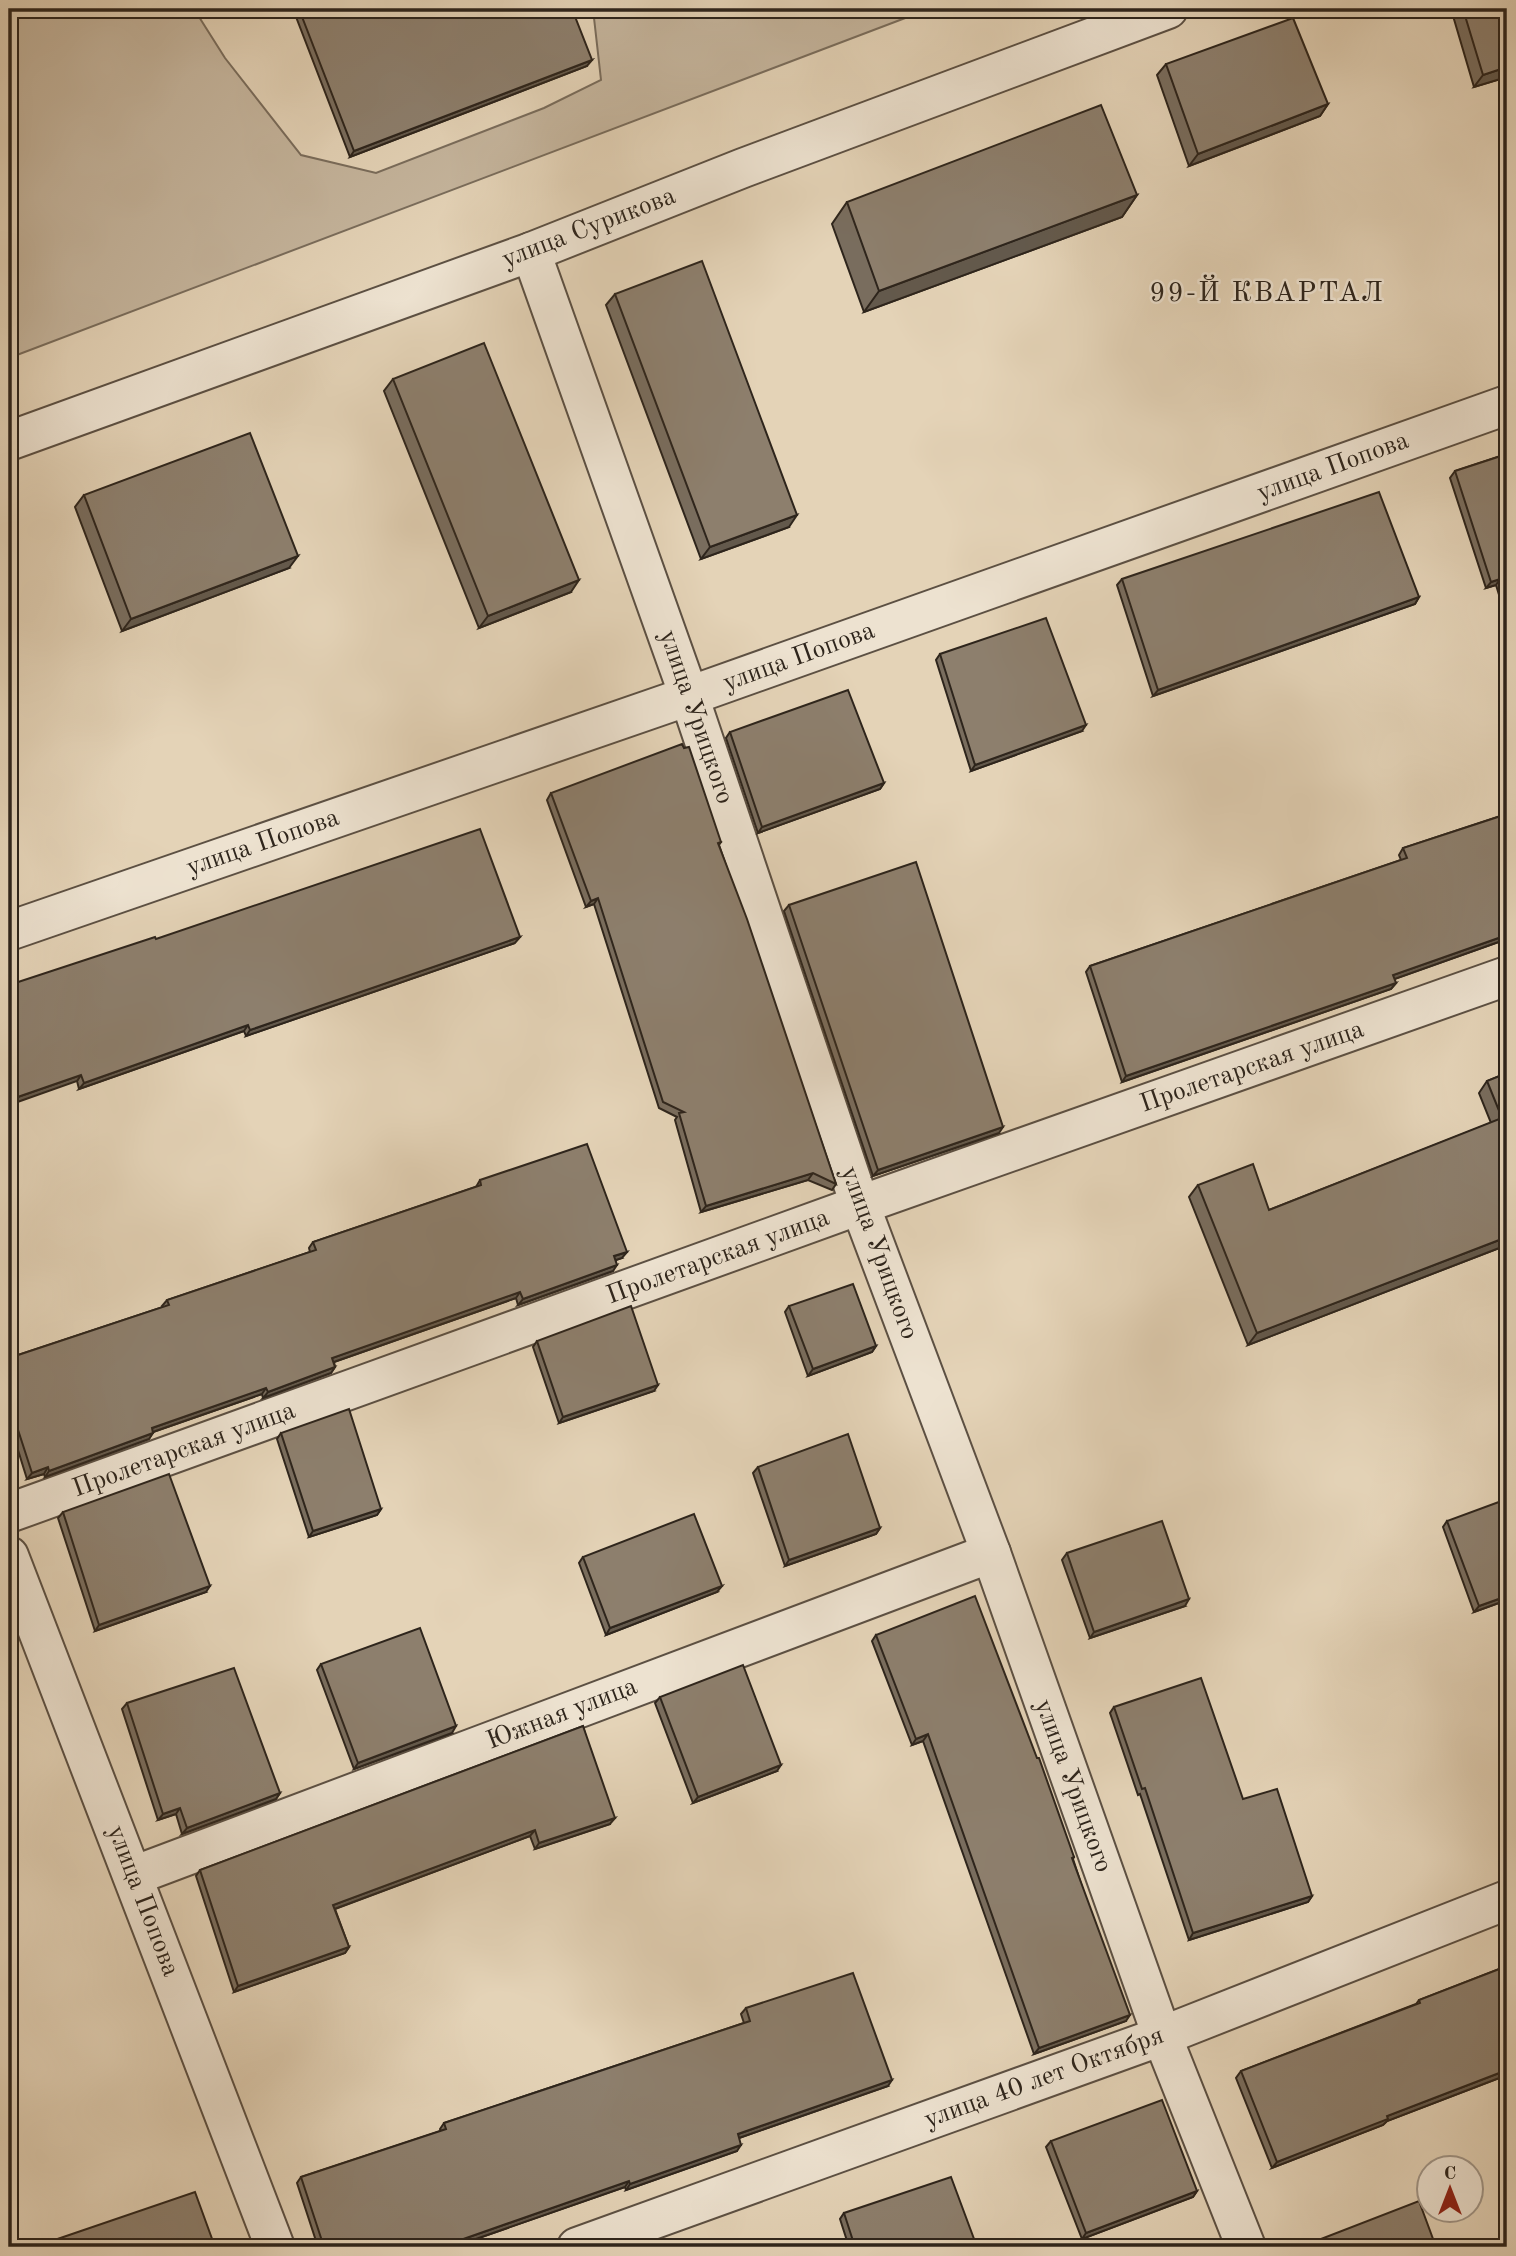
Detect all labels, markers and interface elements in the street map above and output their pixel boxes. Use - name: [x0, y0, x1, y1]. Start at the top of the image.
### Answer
- street label: улица Сурикова: [499, 183, 680, 273]
- district label: 99-Й КВАРТАЛ: [1149, 274, 1385, 308]
- street label: улица Попова: [1254, 427, 1413, 507]
- street label: улица Попова: [720, 617, 879, 697]
- street label: улица Урицкого: [654, 627, 738, 807]
- street label: улица Попова: [183, 805, 343, 881]
- street label: Пролетарская улица: [1137, 1016, 1367, 1118]
- street label: улица Урицкого: [836, 1163, 922, 1343]
- street label: Пролетарская улица: [603, 1205, 833, 1309]
- street label: Пролетарская улица: [69, 1398, 299, 1502]
- street label: Южная улица: [483, 1673, 641, 1755]
- street label: улица Урицкого: [1030, 1696, 1116, 1876]
- street label: улица Попова: [102, 1822, 184, 1980]
- street label: улица 40 лет Октября: [921, 2023, 1167, 2133]
- north arrow: [1414, 2154, 1484, 2224]
- text: С: [1444, 2165, 1456, 2184]

